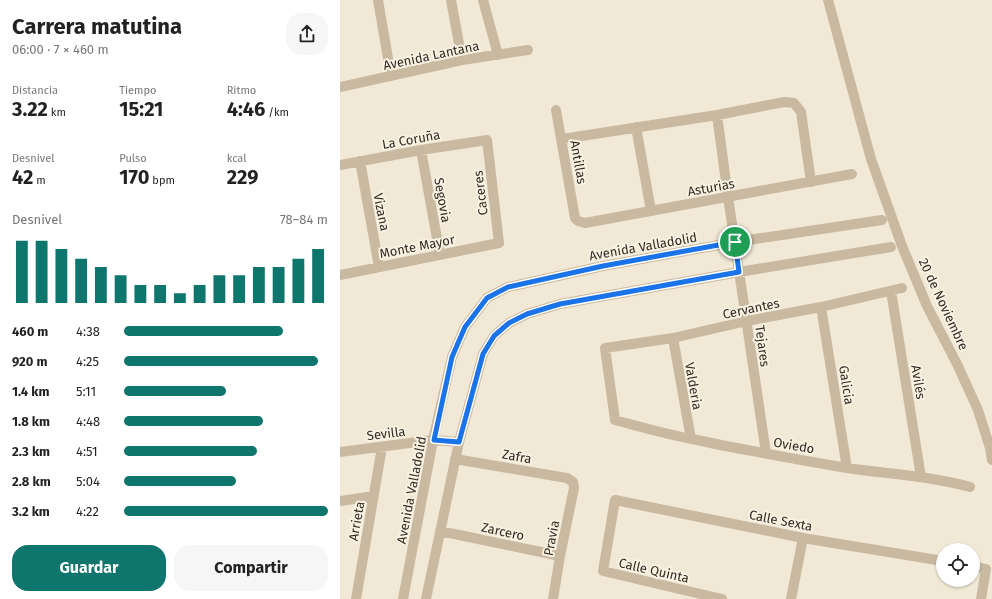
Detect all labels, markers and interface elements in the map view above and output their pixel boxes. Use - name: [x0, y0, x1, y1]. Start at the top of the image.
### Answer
- text: Carrera matutina: [12, 13, 182, 40]
- button: share: [286, 13, 328, 55]
- street label: Avenida Lantana: [382, 38, 481, 73]
- text: 06:00 · 7 × 460 m: [12, 42, 109, 57]
- text: Distancia: [12, 84, 58, 97]
- text: Tiempo: [119, 84, 157, 97]
- text: Ritmo: [227, 84, 256, 97]
- text: 3.22: [12, 97, 48, 121]
- text: 15:21: [119, 97, 163, 121]
- text: 4:46: [227, 97, 265, 121]
- text: km: [48, 106, 66, 119]
- text: /km: [265, 106, 289, 119]
- street label: La Coruña: [381, 127, 441, 152]
- street label: Antillas: [567, 139, 590, 185]
- text: Desnivel: [12, 152, 54, 165]
- text: Pulso: [119, 152, 147, 165]
- text: kcal: [227, 152, 246, 165]
- text: 42: [12, 165, 33, 189]
- text: 170: [119, 165, 149, 189]
- text: 229: [227, 165, 258, 189]
- street label: Caceres: [470, 170, 491, 216]
- text: m: [33, 174, 46, 187]
- text: bpm: [149, 174, 175, 187]
- street label: Segovia: [431, 176, 454, 224]
- street label: Asturias: [686, 176, 736, 199]
- street label: Vizana: [371, 192, 393, 232]
- text: Desnivel: [12, 212, 62, 227]
- text: 78–84 m: [280, 212, 328, 227]
- pin: [718, 225, 752, 259]
- street label: Avenida Valladolid: [588, 230, 698, 263]
- icon: arrive: [724, 231, 746, 253]
- street label: Monte Mayor: [378, 232, 456, 261]
- street label: 20 de Noviembre: [916, 256, 971, 353]
- street label: Cervantes: [721, 295, 781, 322]
- text: 460 m: [12, 324, 48, 339]
- text: 4:38: [76, 324, 100, 339]
- street label: Tejares: [752, 324, 773, 368]
- text: 920 m: [12, 354, 47, 369]
- text: 4:25: [76, 354, 99, 369]
- street label: Valderia: [682, 361, 705, 411]
- street label: Galicia: [836, 364, 857, 406]
- street label: Avilés: [908, 364, 929, 400]
- text: 1.4 km: [12, 384, 49, 399]
- text: 5:11: [76, 384, 96, 399]
- text: 1.8 km: [12, 414, 50, 429]
- text: 4:48: [76, 414, 100, 429]
- street label: Sevilla: [366, 424, 406, 443]
- street label: Avenida Valladolid: [394, 435, 429, 545]
- street label: Oviedo: [772, 435, 816, 456]
- text: 2.3 km: [12, 444, 50, 459]
- text: 4:51: [76, 444, 98, 459]
- street label: Zafra: [501, 447, 533, 466]
- text: 2.8 km: [12, 474, 51, 489]
- text: 5:04: [76, 474, 100, 489]
- street label: Arrieta: [346, 500, 367, 542]
- text: 3.2 km: [12, 504, 50, 519]
- text: 4:22: [76, 504, 99, 519]
- street label: Calle Sexta: [748, 507, 814, 534]
- street label: Pravia: [541, 519, 562, 557]
- street label: Zarcero: [480, 520, 526, 543]
- map controls: [936, 543, 980, 587]
- button: locate: [936, 543, 980, 587]
- button: Guardar: [12, 545, 166, 591]
- button: Compartir: [174, 545, 328, 591]
- street label: Calle Quinta: [617, 555, 690, 586]

